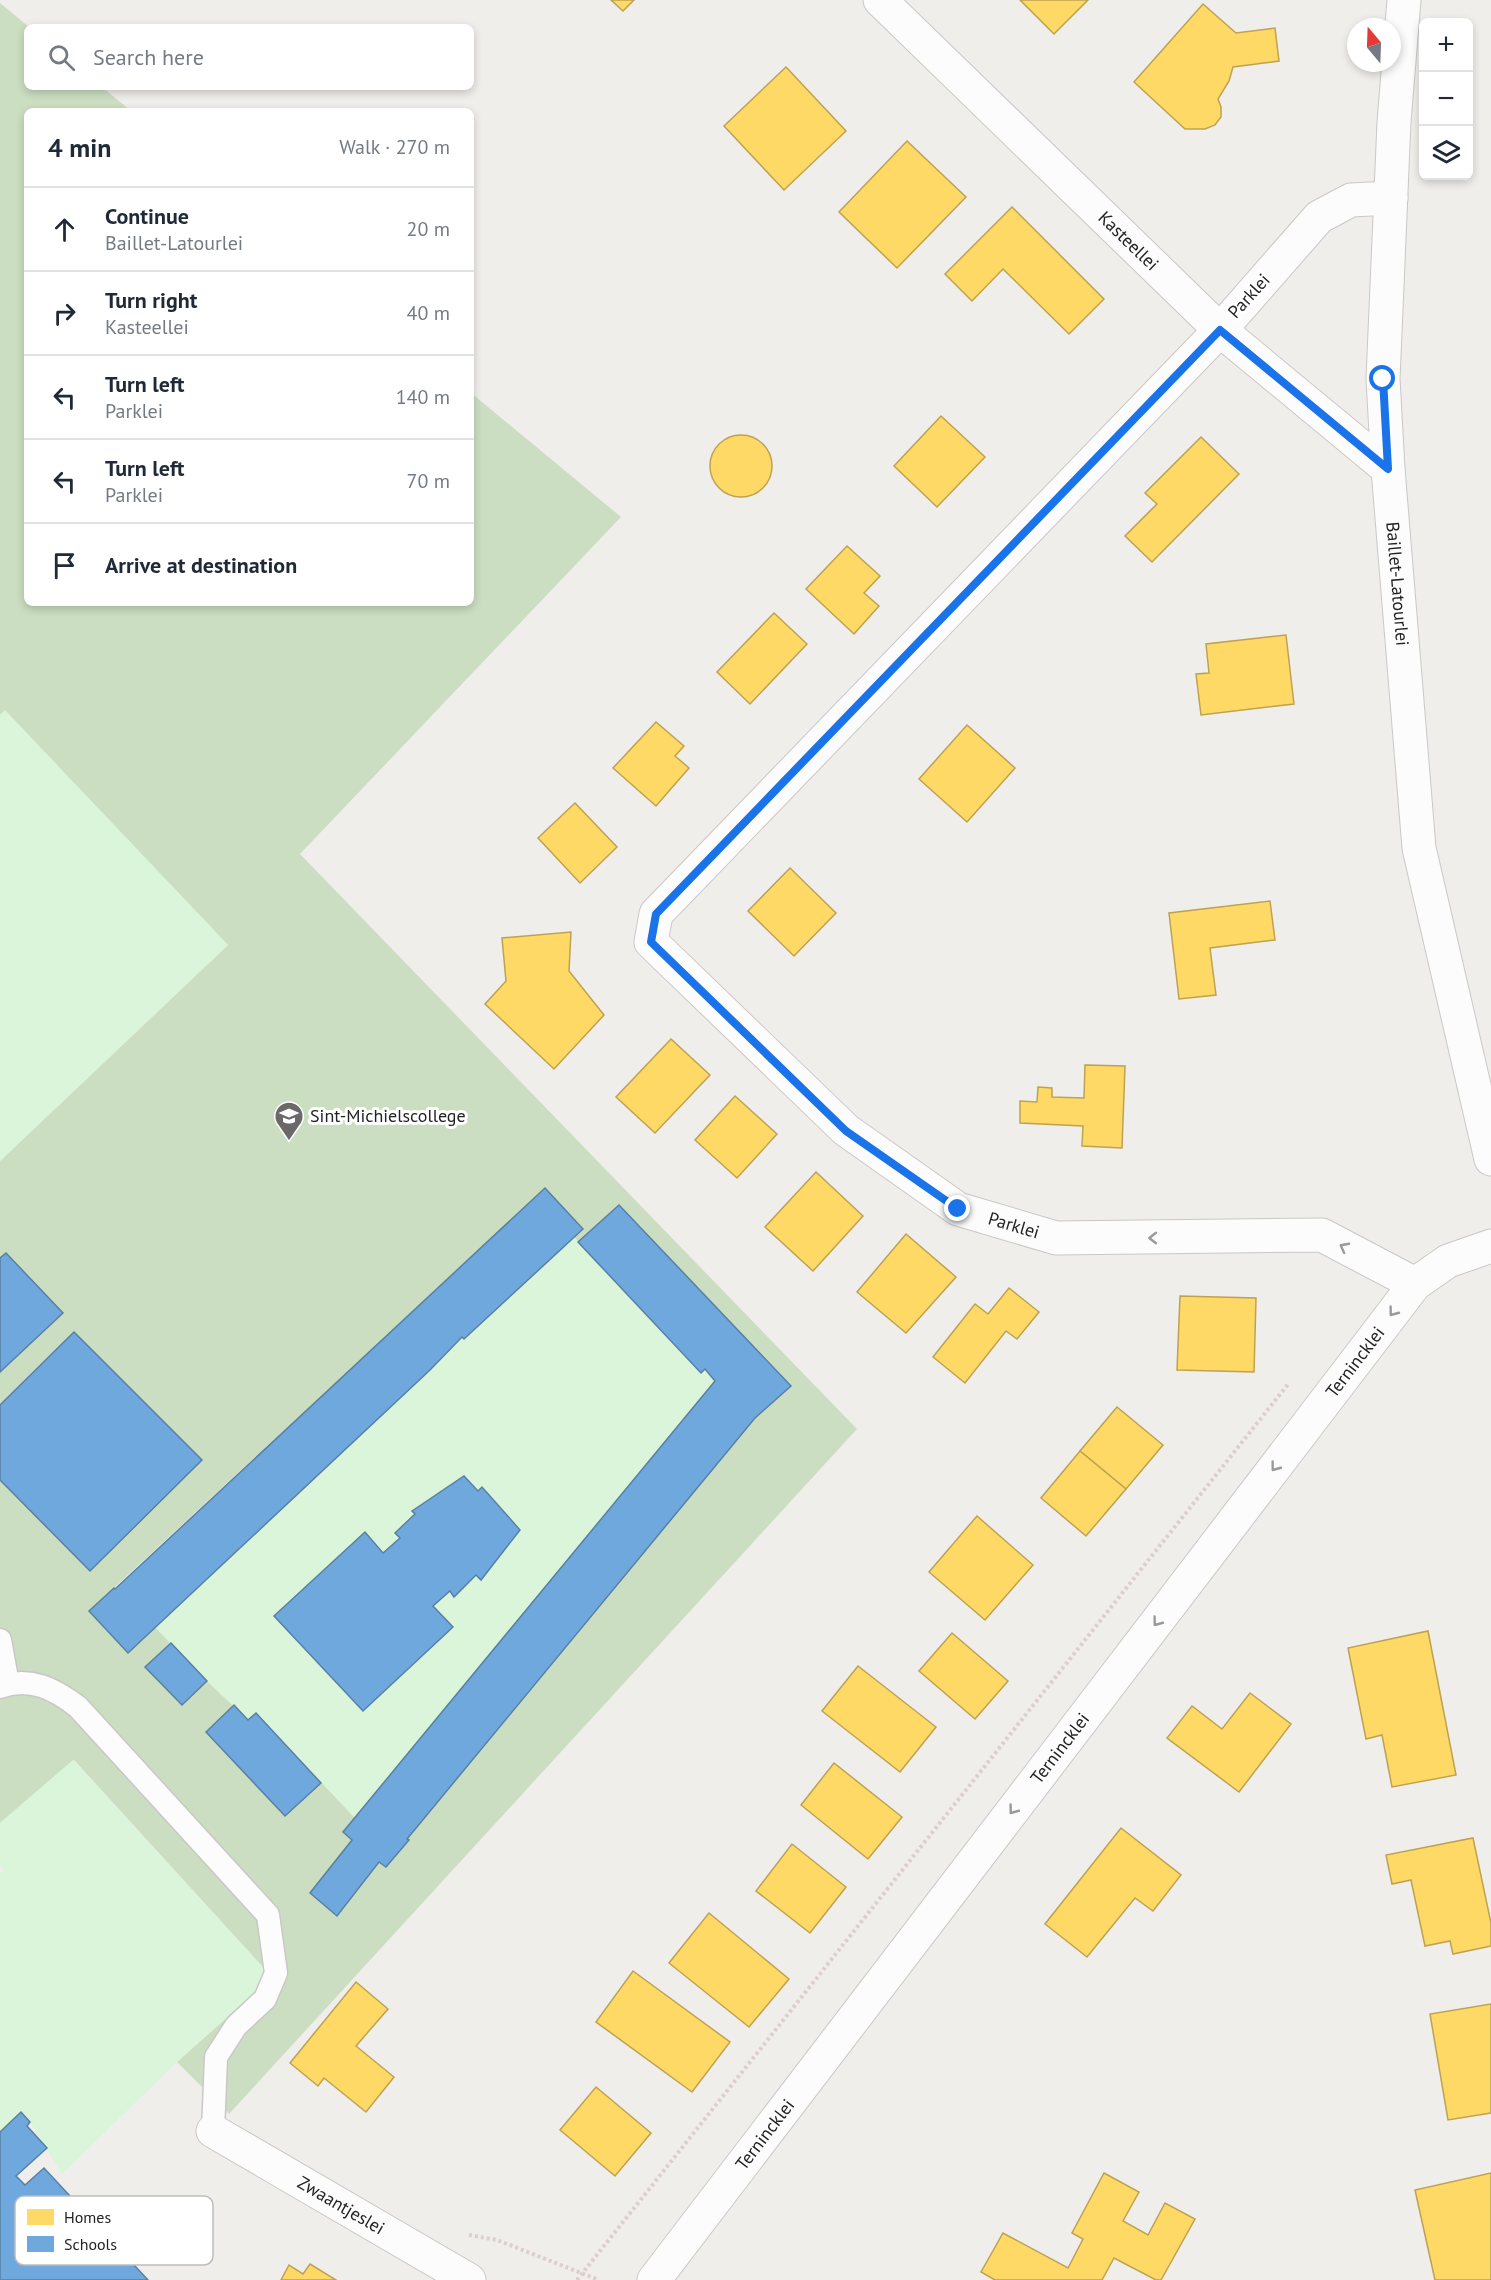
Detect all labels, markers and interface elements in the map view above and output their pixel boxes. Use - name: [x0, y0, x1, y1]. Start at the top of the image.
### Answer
- north arrow: [1347, 18, 1401, 72]
- map controls: [1419, 18, 1473, 180]
- button: +: [1419, 18, 1473, 72]
- search box: [24, 24, 474, 90]
- icon: search: [45, 41, 78, 74]
- text: Search here: [93, 43, 204, 71]
- button: −: [1419, 72, 1473, 126]
- button: layers: [1419, 126, 1473, 180]
- text: 4 min: [48, 131, 111, 164]
- text: Walk · 270 m: [339, 134, 450, 160]
- text: Continue: [105, 202, 189, 230]
- street label: Kasteellei: [1094, 206, 1164, 275]
- icon: ahead: [48, 213, 81, 246]
- text: 20 m: [407, 216, 450, 242]
- text: Baillet-Latourlei: [105, 230, 243, 256]
- street label: Parklei: [1223, 269, 1275, 323]
- text: Turn right: [105, 286, 197, 314]
- icon: right: [48, 297, 81, 330]
- text: 40 m: [407, 300, 450, 326]
- text: Kasteellei: [105, 314, 189, 340]
- route start: [1369, 365, 1395, 391]
- text: Turn left: [105, 370, 185, 398]
- icon: left: [48, 381, 81, 414]
- text: 140 m: [396, 384, 450, 410]
- text: Parklei: [105, 398, 163, 424]
- text: Turn left: [105, 454, 185, 482]
- icon: left: [48, 465, 81, 498]
- text: 70 m: [407, 468, 450, 494]
- text: Parklei: [105, 482, 163, 508]
- street label: Baillet-Latourlei: [1381, 521, 1414, 647]
- icon: arrive: [48, 549, 81, 582]
- text: Arrive at destination: [105, 551, 297, 579]
- school or university icon: Sint-Michielscollege: [273, 1100, 305, 1142]
- place label: Sint-Michielscollege: [310, 1104, 466, 1127]
- route end: [944, 1195, 970, 1221]
- street label: Parklei: [986, 1207, 1042, 1244]
- one-way arrow: [1148, 1232, 1157, 1244]
- one-way arrow: [1340, 1243, 1351, 1254]
- one-way arrow: [1390, 1305, 1401, 1316]
- street label: Ternincklei: [1320, 1322, 1389, 1402]
- one-way arrow: [1271, 1460, 1282, 1471]
- one-way arrow: [1153, 1615, 1164, 1626]
- street label: Ternincklei: [1025, 1708, 1094, 1788]
- one-way arrow: [1009, 1804, 1020, 1815]
- street label: Ternincklei: [730, 2094, 799, 2174]
- street label: Zwaantjeslei: [293, 2171, 389, 2239]
- legend: [15, 2196, 213, 2265]
- text: Homes: [64, 2207, 111, 2227]
- text: Schools: [64, 2234, 117, 2254]

